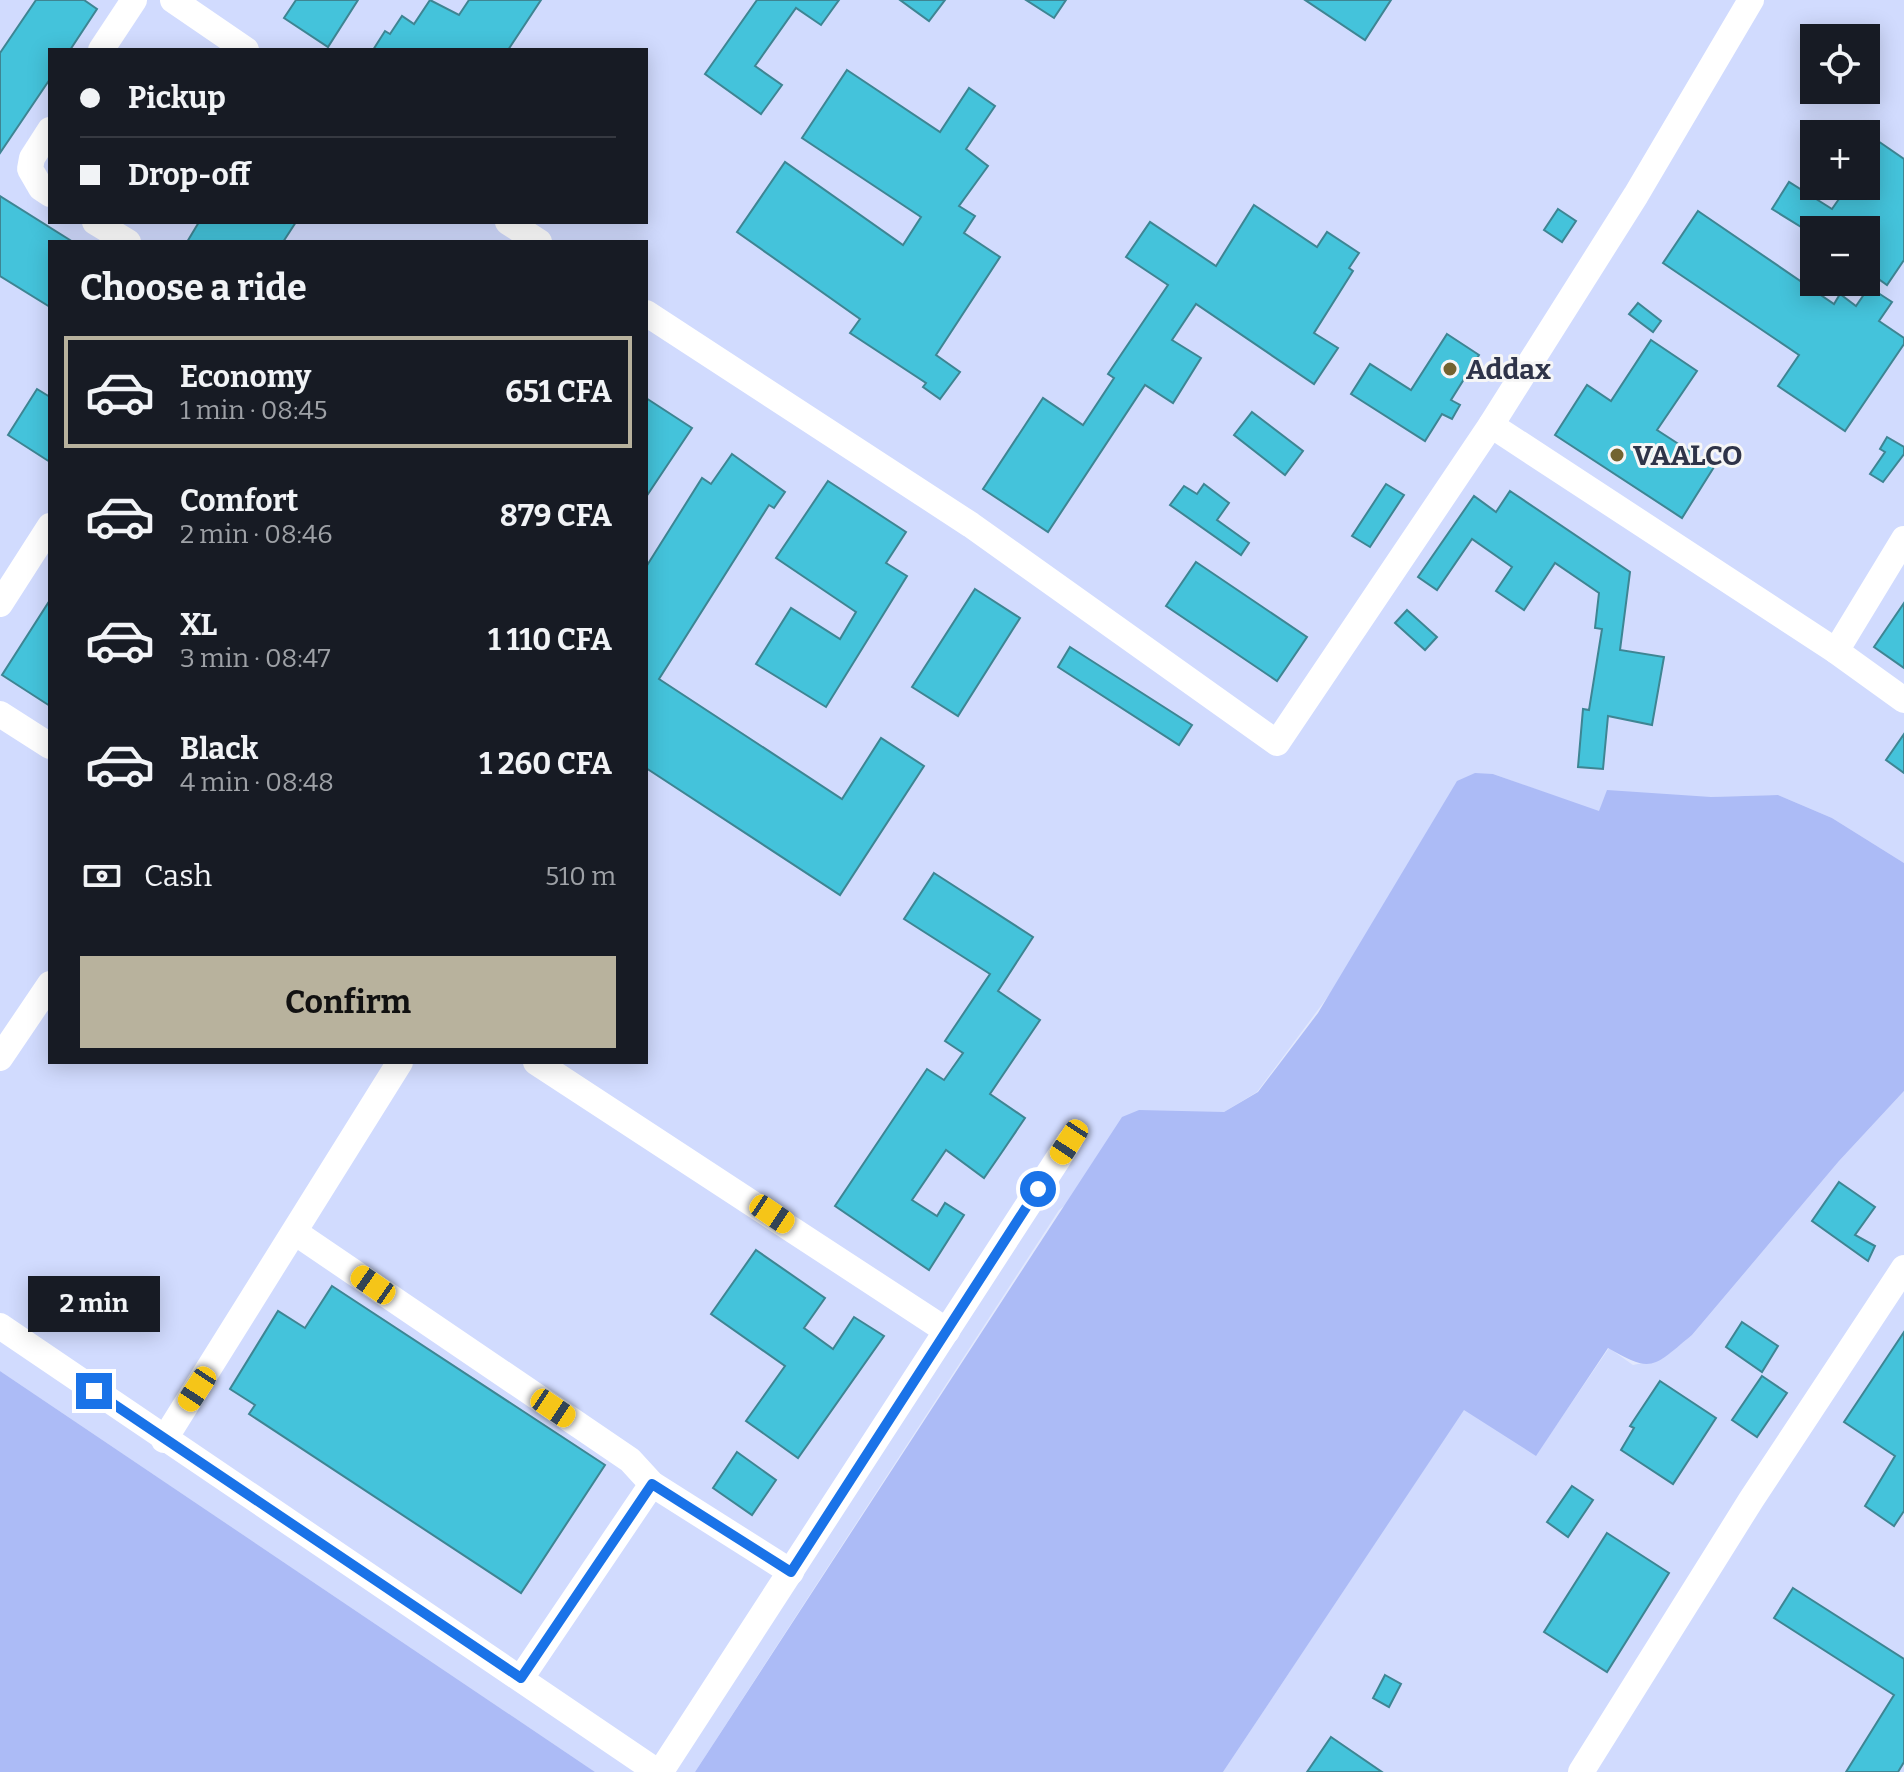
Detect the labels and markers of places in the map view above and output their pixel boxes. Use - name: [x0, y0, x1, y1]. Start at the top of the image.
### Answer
- place label: Addax: [1466, 353, 1551, 386]
- marker: Addax: [1441, 360, 1459, 378]
- place label: VAALCO: [1633, 439, 1742, 472]
- marker: VAALCO: [1608, 446, 1626, 464]

